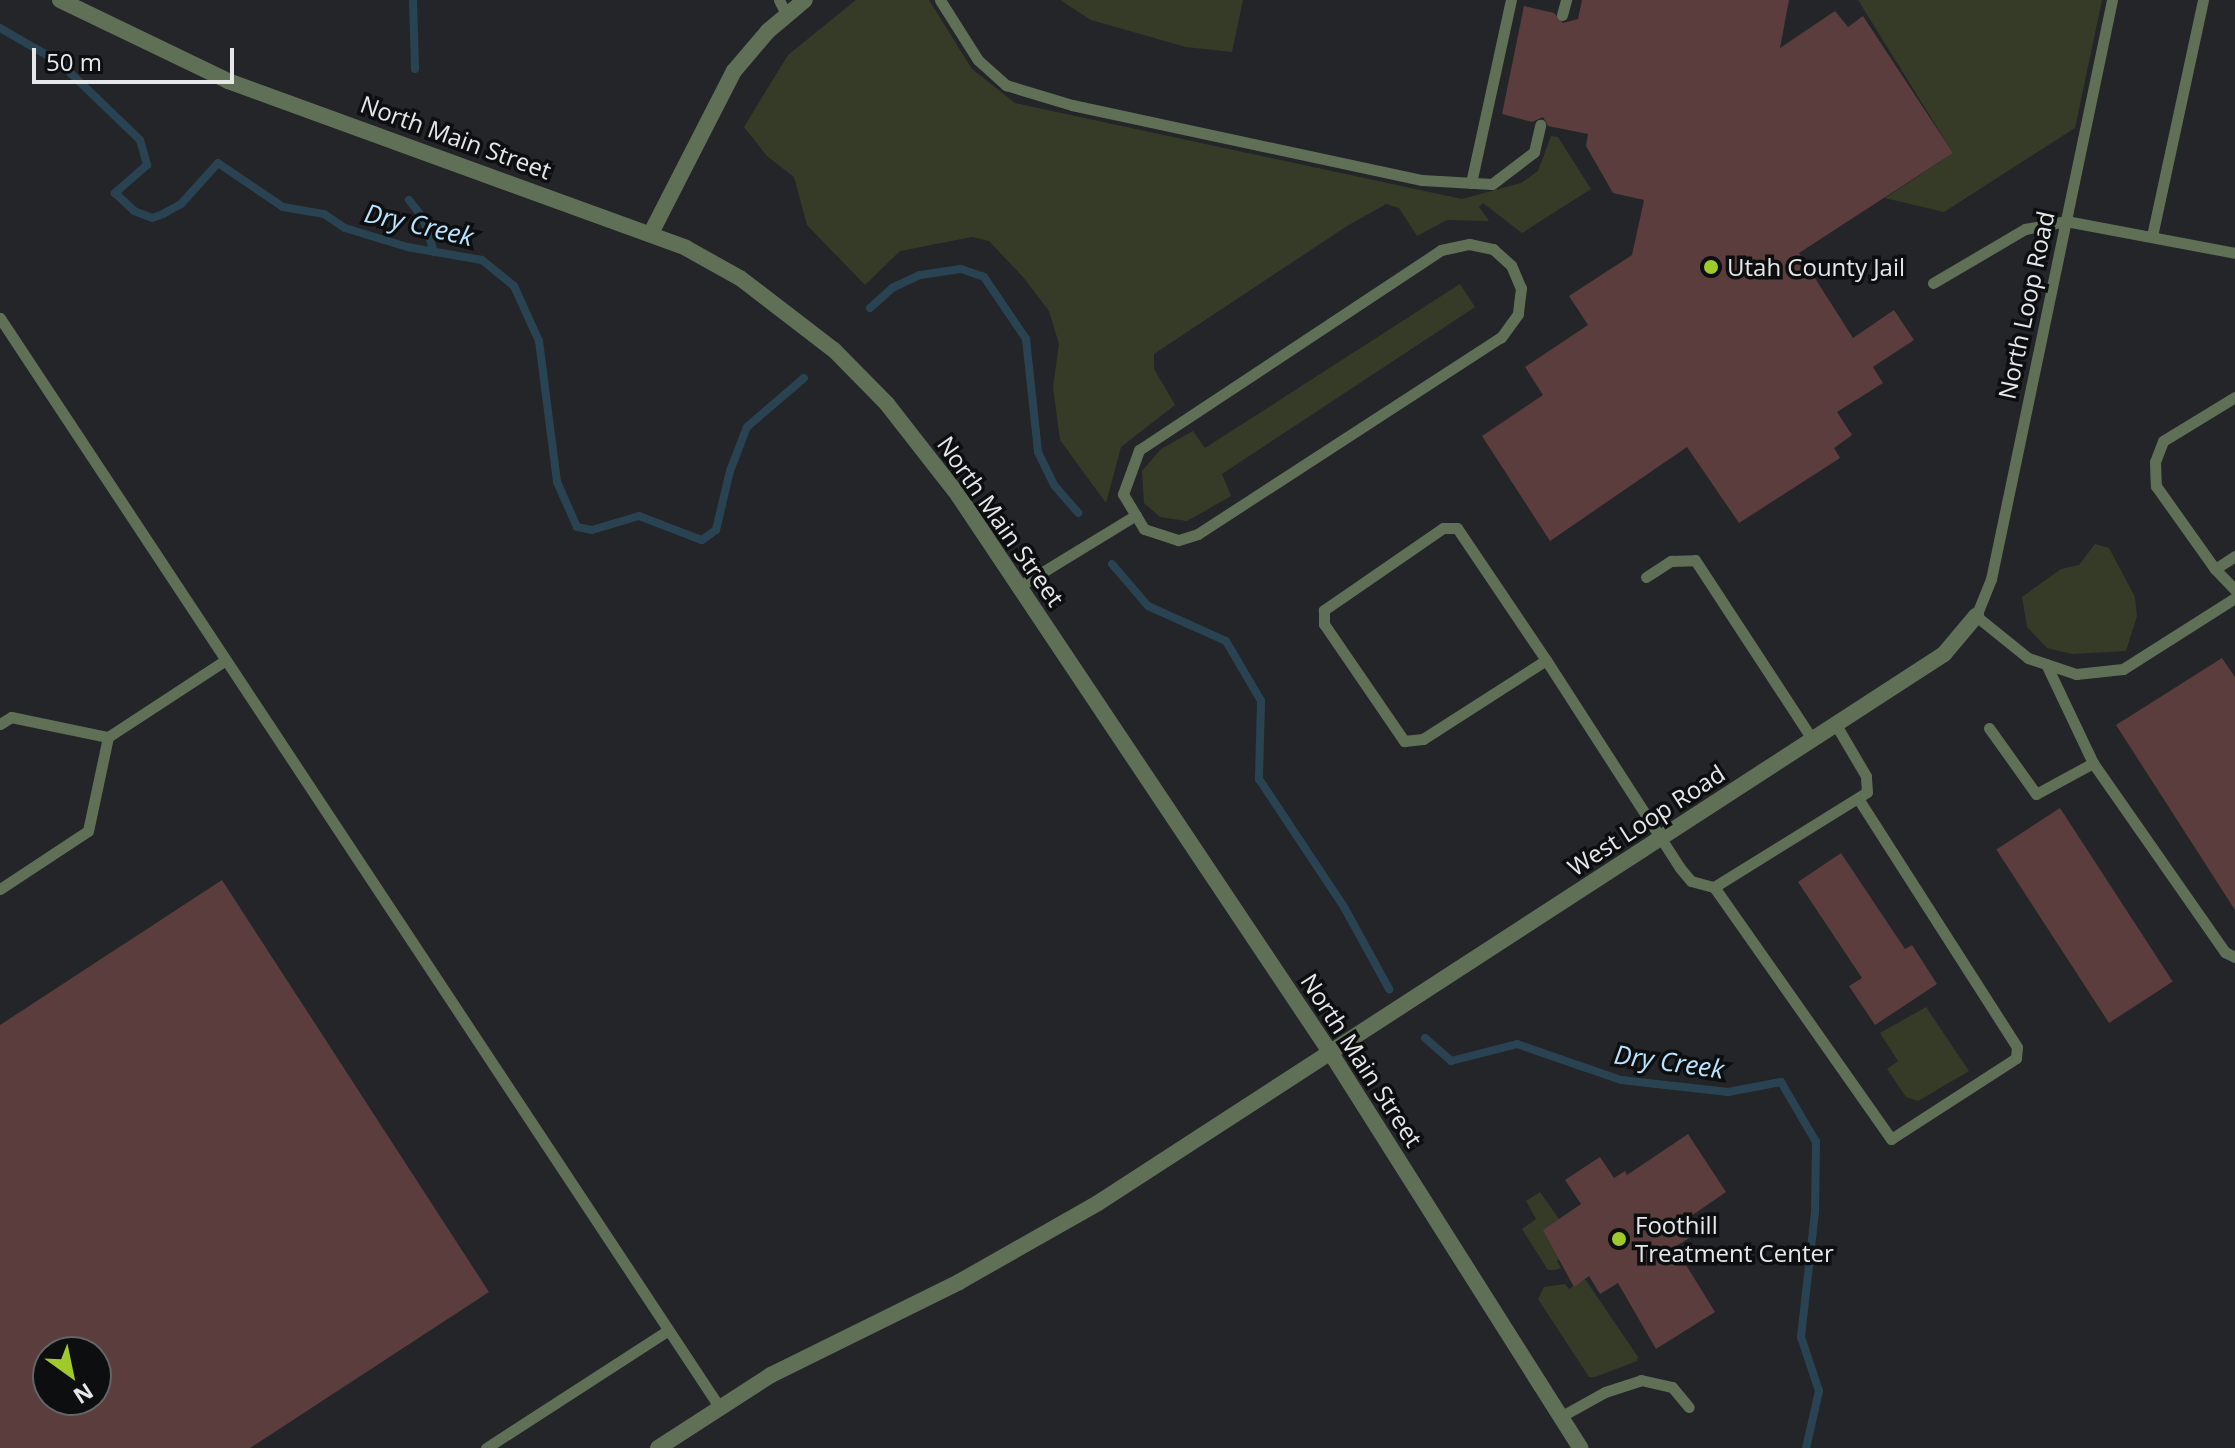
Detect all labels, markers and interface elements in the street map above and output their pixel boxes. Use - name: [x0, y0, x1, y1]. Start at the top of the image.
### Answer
- scale bar: [36, 32, 238, 82]
- text: 50 m: [46, 45, 102, 78]
- street label: North Main Street: [357, 89, 555, 185]
- water label: Dry Creek: [362, 197, 476, 253]
- street label: North Loop Road: [1992, 208, 2060, 402]
- place label: Utah County Jail: [1727, 253, 1905, 281]
- marker: Utah County Jail: [1702, 258, 1720, 276]
- street label: North Main Street: [932, 431, 1070, 611]
- street label: West Loop Road: [1562, 759, 1730, 881]
- street label: North Main Street: [1295, 968, 1429, 1152]
- water label: Dry Creek: [1612, 1039, 1726, 1085]
- place label: Foothill Treatment Center: [1635, 1211, 1834, 1267]
- marker: Foothill Treatment Center: [1610, 1230, 1628, 1248]
- north arrow: [32, 1336, 112, 1416]
- text: N: [68, 1377, 100, 1412]

